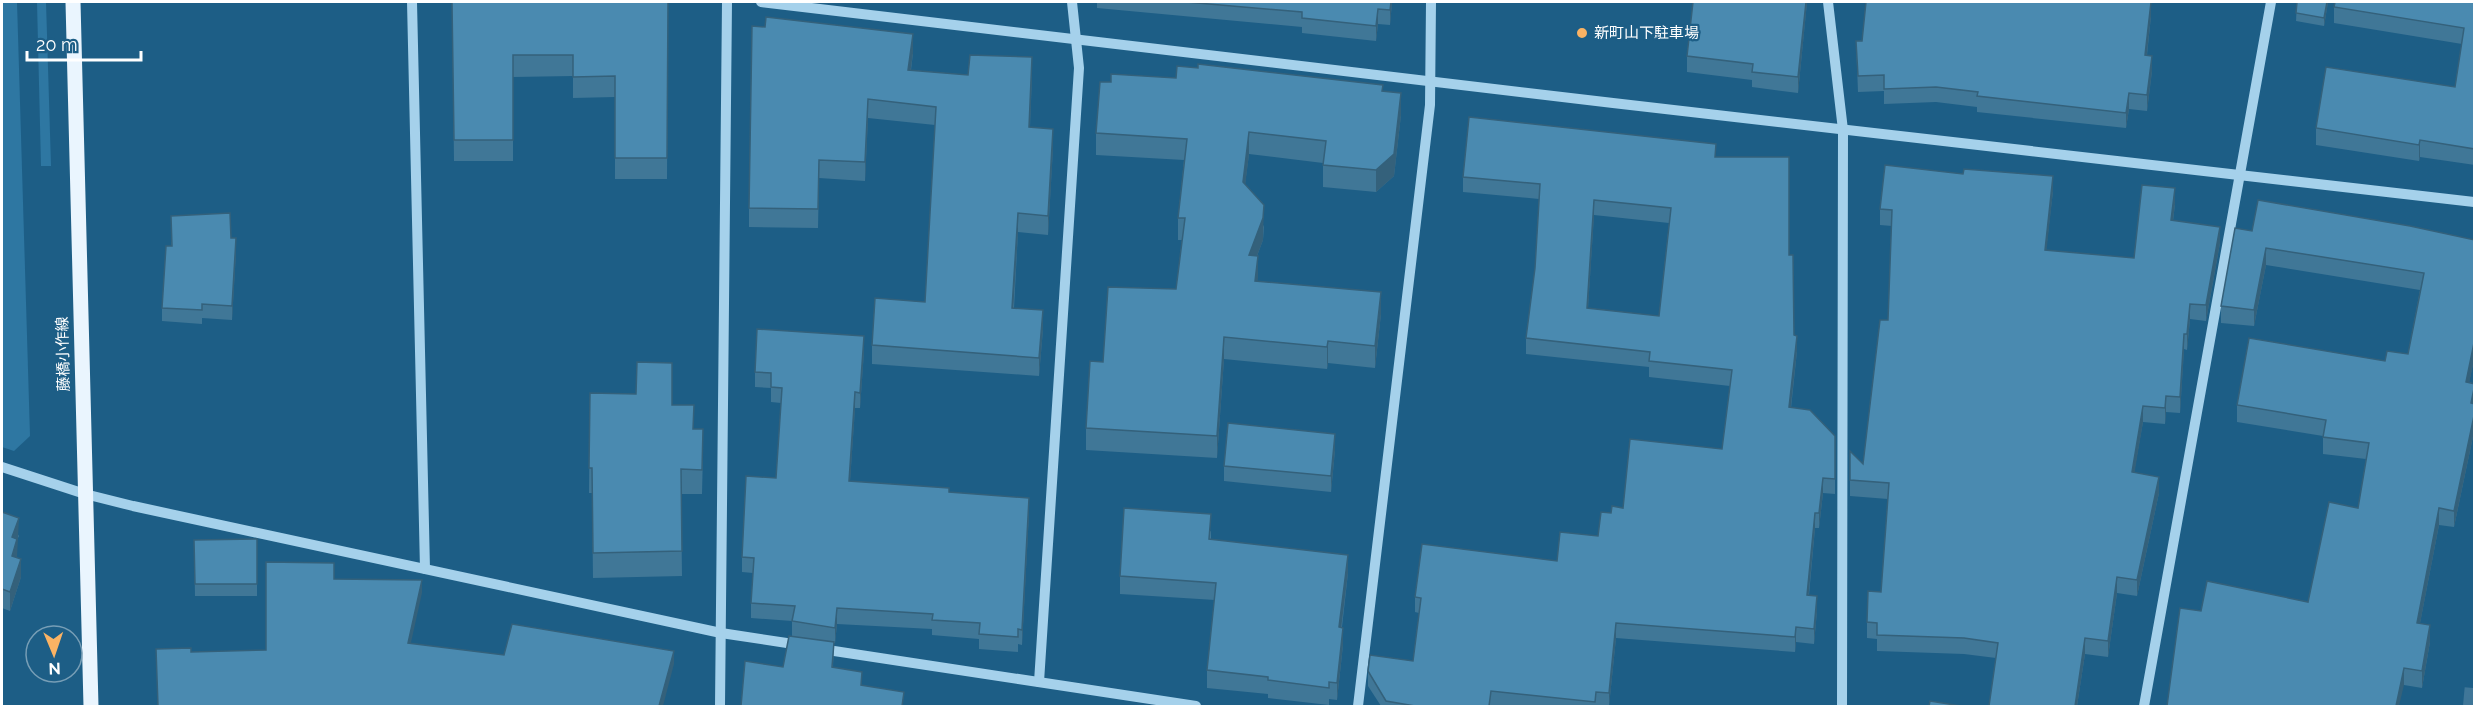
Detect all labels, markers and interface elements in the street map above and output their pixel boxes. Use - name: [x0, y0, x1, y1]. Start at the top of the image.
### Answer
- scale bar: [27, 24, 141, 62]
- place label: 新町山下駐車場: [1594, 24, 1699, 42]
- marker: 新町山下駐車場: [1575, 26, 1589, 40]
- text: 20 m: [36, 34, 78, 55]
- street label: 藤橋小作線: [53, 316, 73, 392]
- north arrow: [24, 624, 84, 684]
- text: N: [48, 659, 61, 678]

